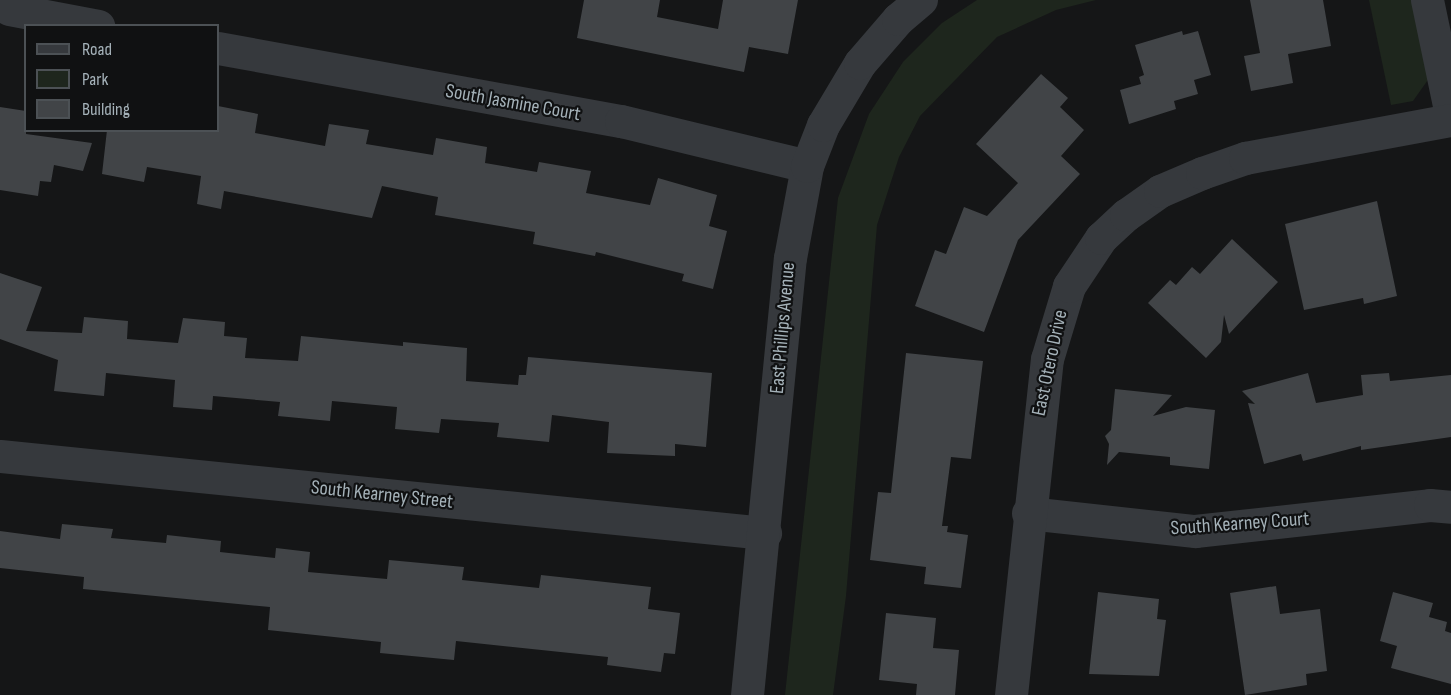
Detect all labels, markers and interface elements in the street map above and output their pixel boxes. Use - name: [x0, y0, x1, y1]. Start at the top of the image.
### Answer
- legend: [24, 24, 219, 132]
- text: Road: [82, 39, 112, 60]
- text: Park: [82, 69, 108, 90]
- street label: South Jasmine Court: [444, 79, 582, 127]
- text: Building: [82, 99, 130, 120]
- street label: East Phillips Avenue: [765, 261, 801, 395]
- street label: East Otero Drive: [1027, 308, 1073, 418]
- street label: South Kearney Street: [310, 476, 454, 514]
- street label: South Kearney Court: [1170, 507, 1310, 541]

